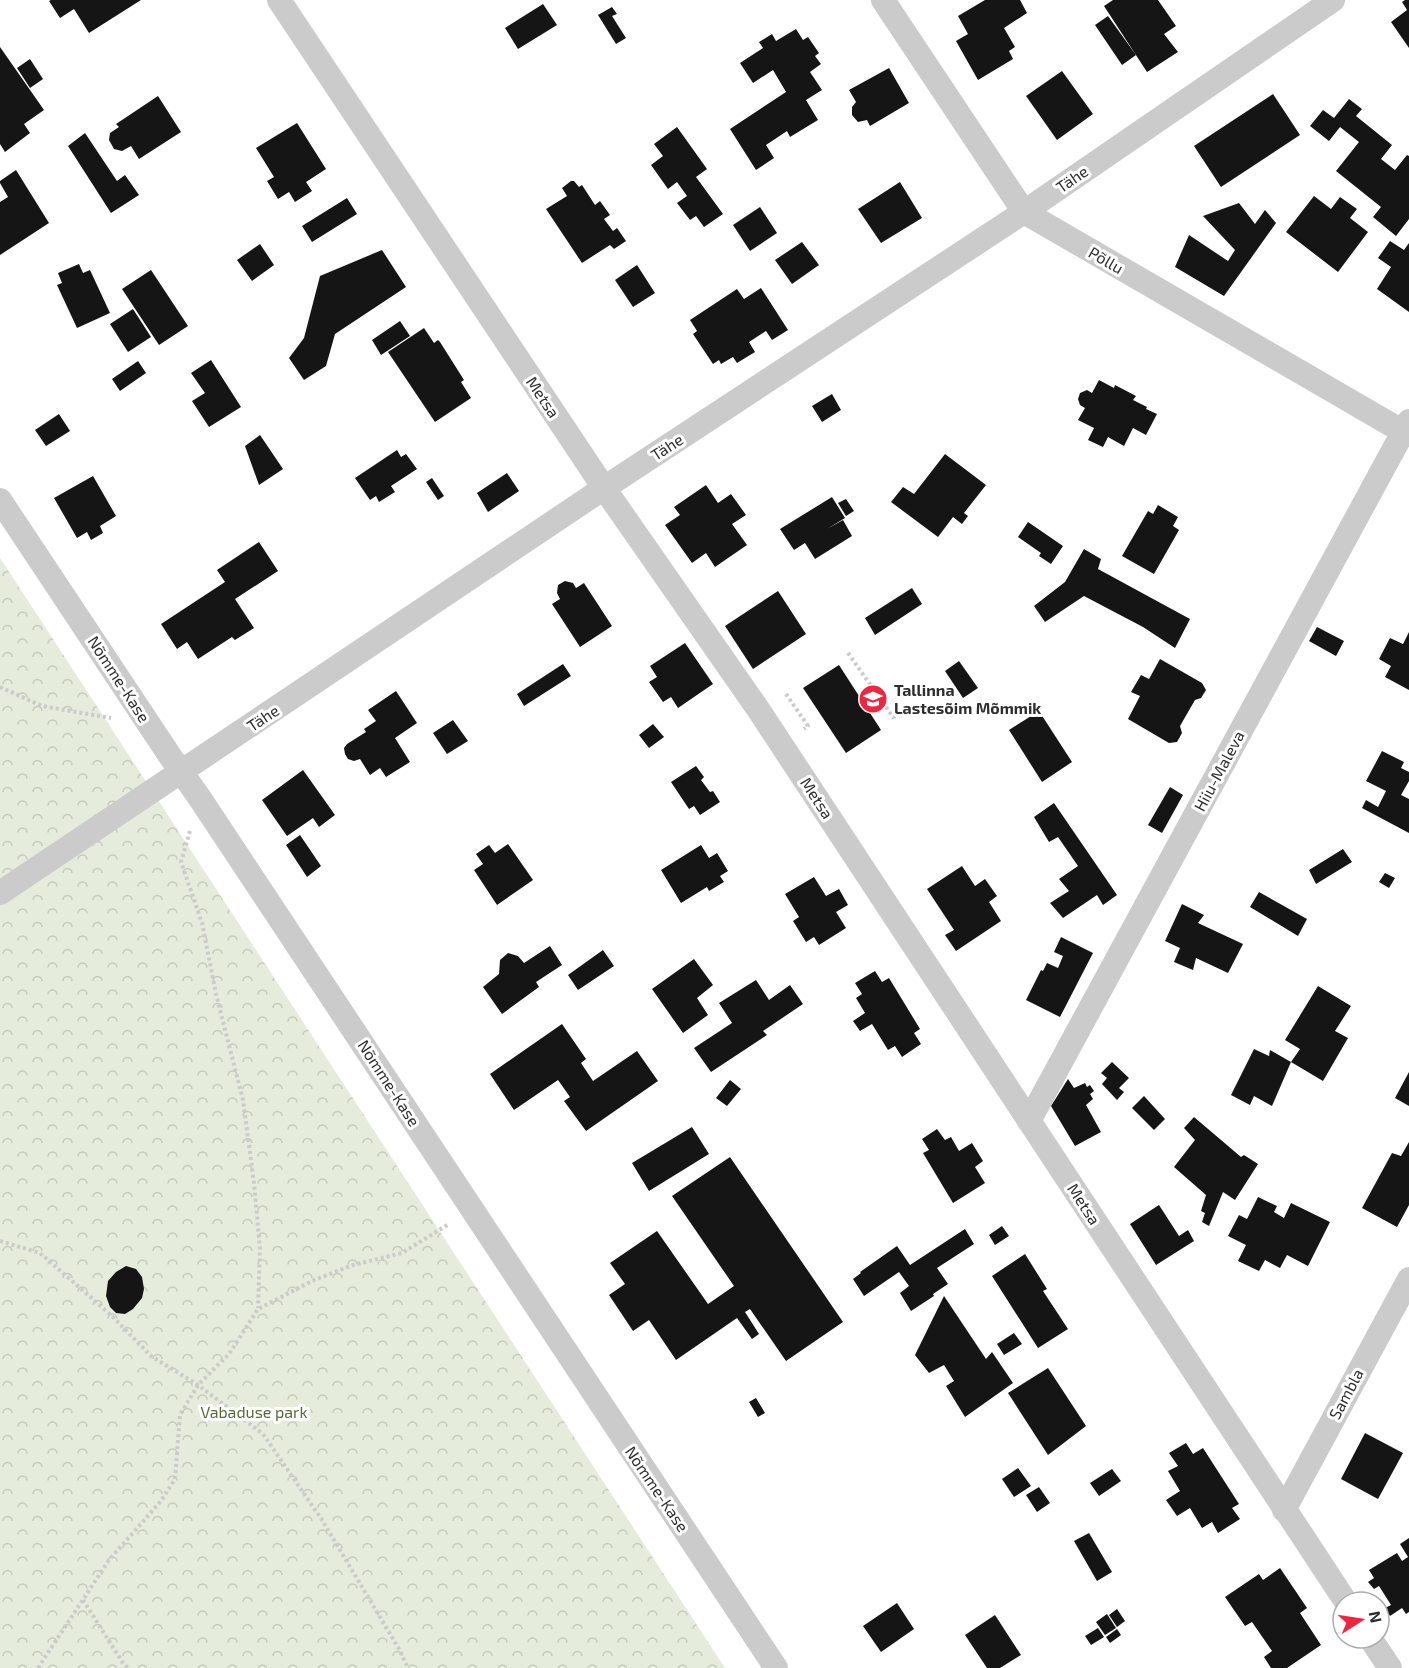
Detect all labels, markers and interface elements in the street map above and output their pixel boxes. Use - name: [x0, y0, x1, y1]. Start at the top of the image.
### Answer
- street label: Tähe: [1052, 161, 1091, 196]
- street label: Põllu: [1085, 242, 1127, 277]
- street label: Metsa: [523, 372, 564, 421]
- street label: Tähe: [647, 429, 686, 464]
- street label: Nõmme-Kase: [84, 632, 154, 725]
- place label: Tallinna Lastesõim Mõmmik: [894, 680, 1041, 717]
- school or university icon: Tallinna Lastesõim Mõmmik: [857, 683, 889, 715]
- street label: Tähe: [243, 700, 282, 735]
- street label: Hiiu-Maleva: [1189, 727, 1248, 814]
- street label: Metsa: [797, 773, 838, 822]
- street label: Nõmme-Kase: [354, 1036, 424, 1129]
- street label: Metsa: [1064, 1179, 1105, 1228]
- street label: Sambla: [1324, 1365, 1367, 1422]
- park label: Vabaduse park: [200, 1402, 308, 1421]
- street label: Nõmme-Kase: [622, 1442, 693, 1535]
- north arrow: [1331, 1590, 1391, 1650]
- text: N: [1366, 1609, 1387, 1624]

